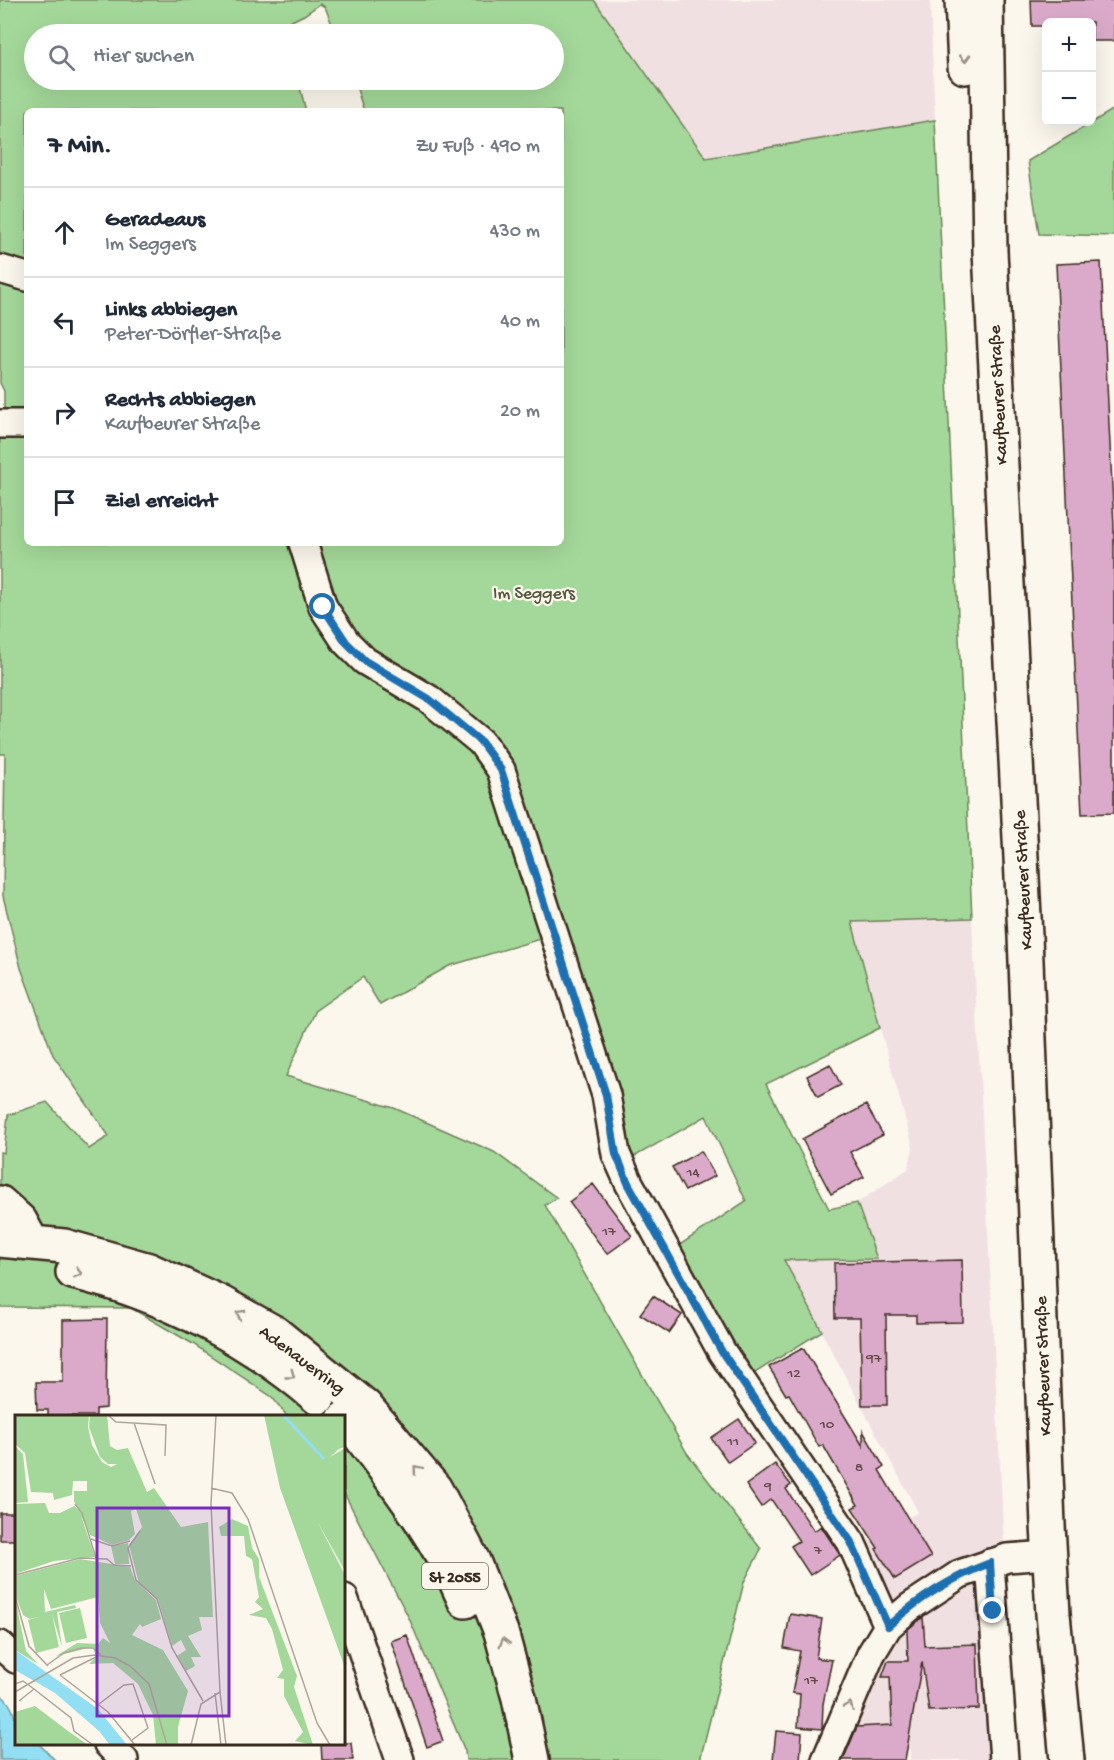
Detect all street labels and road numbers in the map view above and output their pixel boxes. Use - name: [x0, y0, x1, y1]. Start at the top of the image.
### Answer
- street label: Kaufbeurer Straße: [985, 324, 1014, 465]
- street label: Kaufbeurer Straße: [1010, 809, 1039, 950]
- street label: Kaufbeurer Straße: [1032, 1295, 1057, 1436]
- street label: Adenauerring: [254, 1322, 349, 1400]
- road number: St 2055: [422, 1563, 488, 1589]

